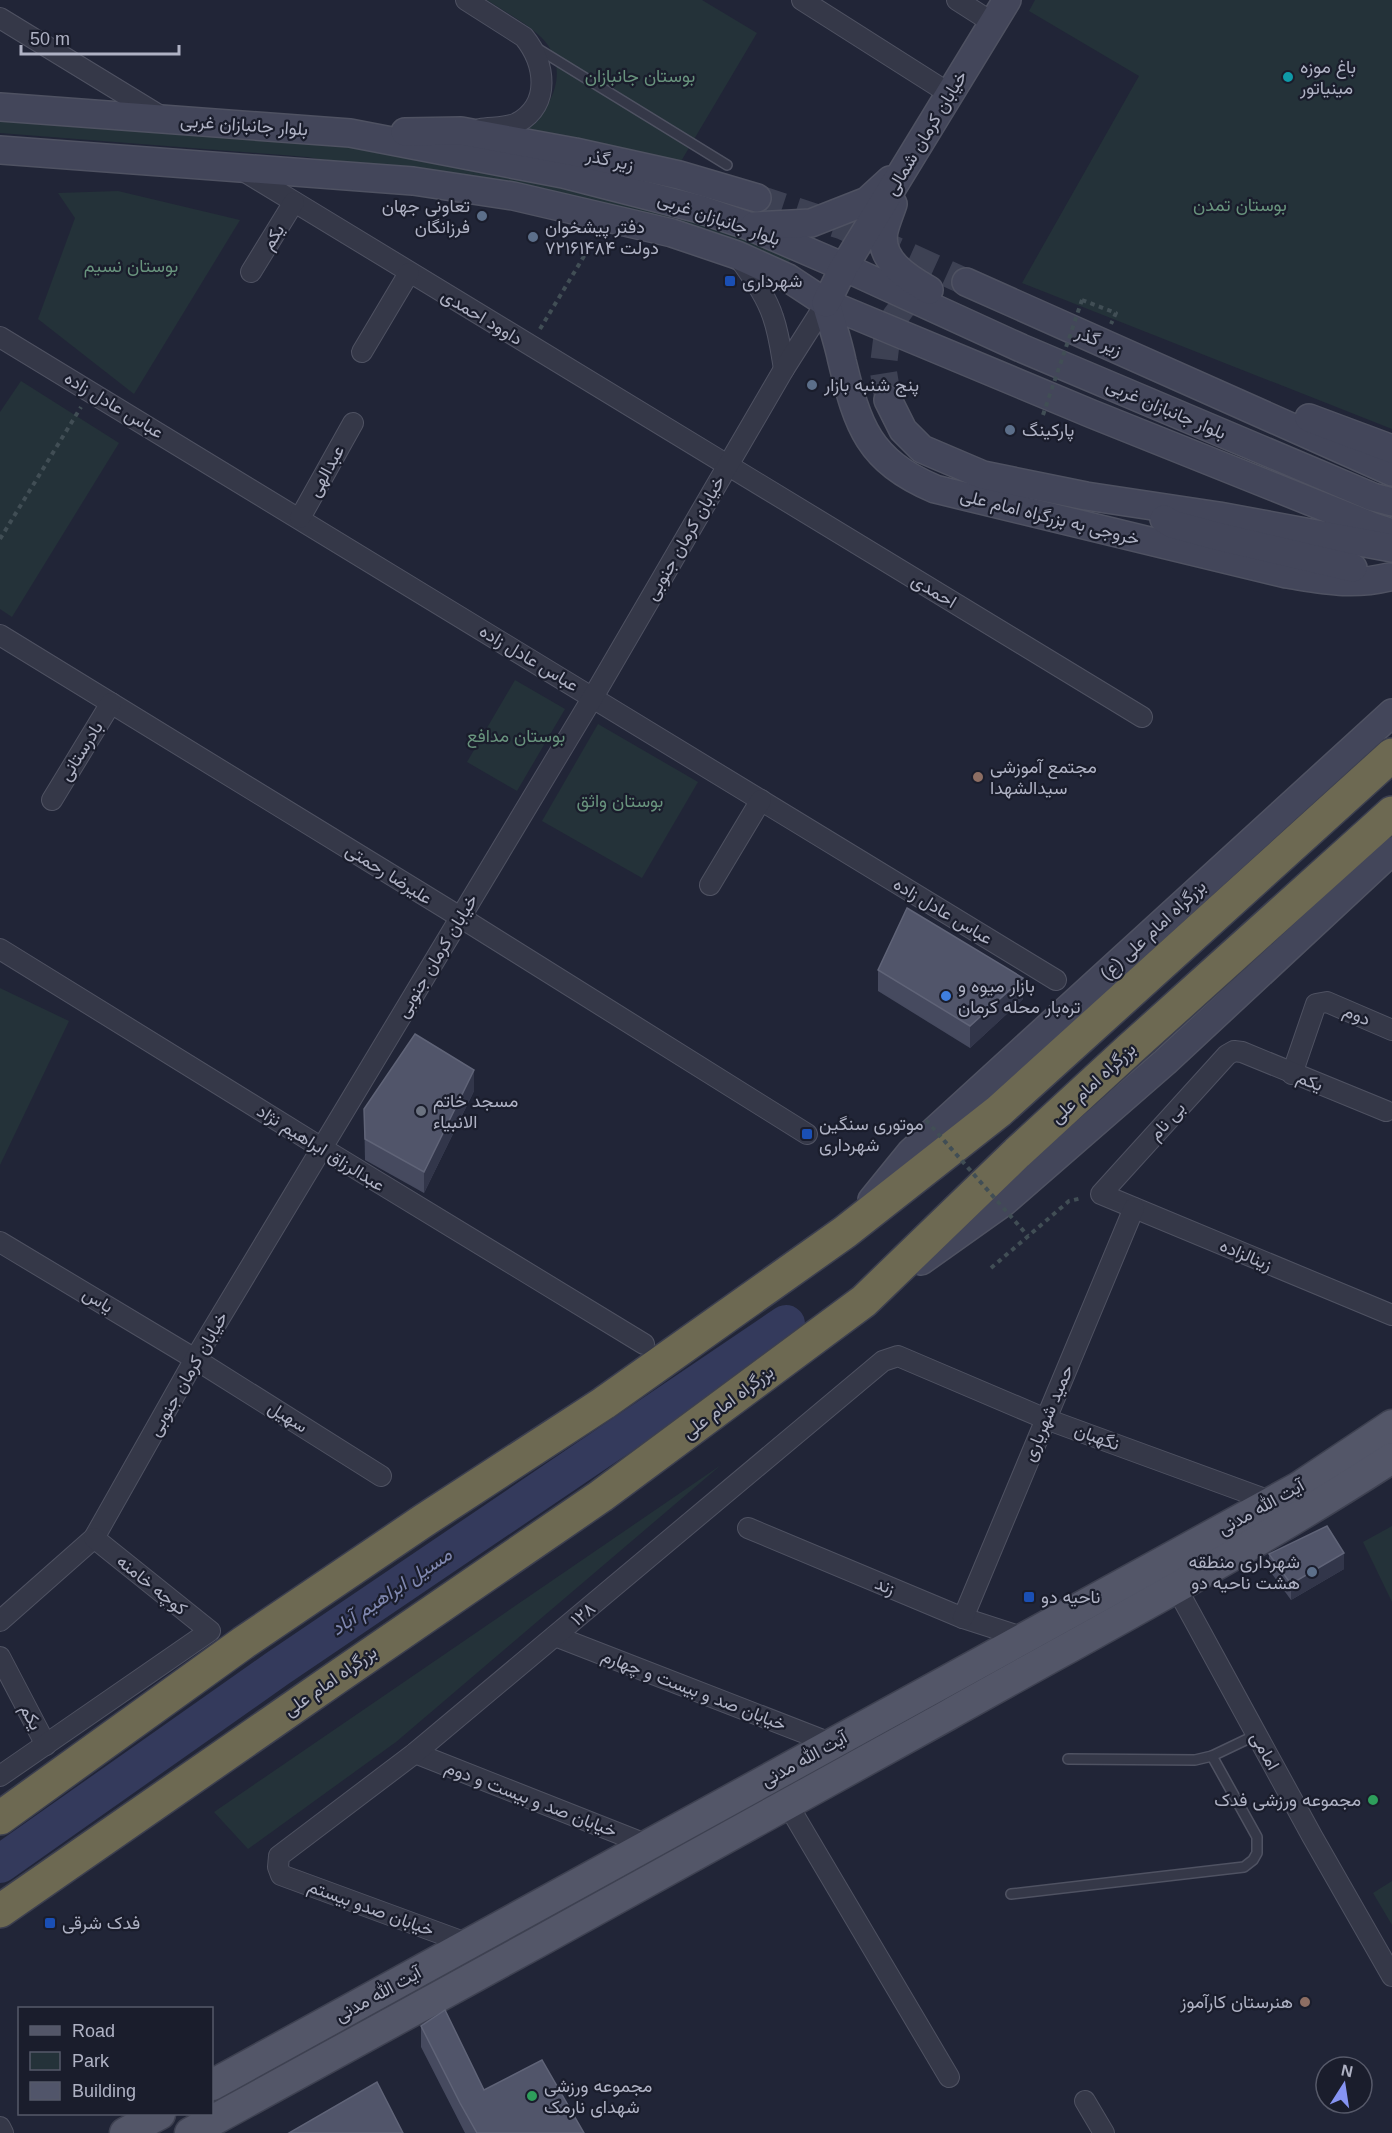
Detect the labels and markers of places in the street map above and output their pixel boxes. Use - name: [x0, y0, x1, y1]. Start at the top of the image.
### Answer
- place label: باغ موزه مینیاتور: [1299, 57, 1356, 99]
- marker: باغ موزه مینیاتور: [1281, 70, 1295, 84]
- place label: تعاونی جهان فرزانگان: [382, 196, 470, 238]
- marker: تعاونی جهان فرزانگان: [475, 209, 489, 223]
- place label: دفتر پیشخوان دولت ۷۲۱۶۱۴۸۴: [545, 217, 659, 259]
- marker: دفتر پیشخوان دولت ۷۲۱۶۱۴۸۴: [526, 230, 540, 244]
- place label: شهرداری: [742, 271, 802, 292]
- marker: شهرداری: [723, 274, 737, 288]
- place label: پنج شنبه بازار: [823, 375, 919, 397]
- marker: پنج شنبه بازار: [805, 378, 819, 392]
- place label: پارکینگ: [1022, 420, 1074, 442]
- marker: پارکینگ: [1003, 423, 1017, 437]
- place label: مجتمع آموزشی سیدالشهدا: [990, 757, 1097, 799]
- marker: مجتمع آموزشی سیدالشهدا: [971, 770, 985, 784]
- place label: بازار میوه و تره‌بار محله کرمان: [958, 976, 1081, 1018]
- marker: بازار میوه و تره‌بار محله کرمان: [939, 989, 953, 1003]
- place label: مسجد خاتم الانبیاء: [433, 1091, 518, 1132]
- marker: مسجد خاتم الانبیاء: [414, 1104, 428, 1118]
- place label: موتوری سنگین شهرداری: [819, 1114, 924, 1156]
- marker: موتوری سنگین شهرداری: [800, 1127, 814, 1141]
- place label: شهرداری منطقه هشت ناحیه دو: [1189, 1552, 1300, 1594]
- marker: شهرداری منطقه هشت ناحیه دو: [1305, 1565, 1319, 1579]
- place label: ناحیه دو: [1041, 1587, 1100, 1608]
- marker: ناحیه دو: [1022, 1590, 1036, 1604]
- place label: مجموعه ورزشی فدک: [1214, 1790, 1361, 1811]
- marker: مجموعه ورزشی فدک: [1366, 1793, 1380, 1807]
- place label: فدک شرقی: [62, 1913, 140, 1934]
- marker: فدک شرقی: [43, 1916, 57, 1930]
- place label: هنرستان کارآموز: [1179, 1992, 1293, 2013]
- marker: هنرستان کارآموز: [1298, 1995, 1312, 2009]
- place label: مجموعه ورزشی شهدای نارمک: [544, 2076, 652, 2118]
- marker: مجموعه ورزشی شهدای نارمک: [525, 2089, 539, 2103]

